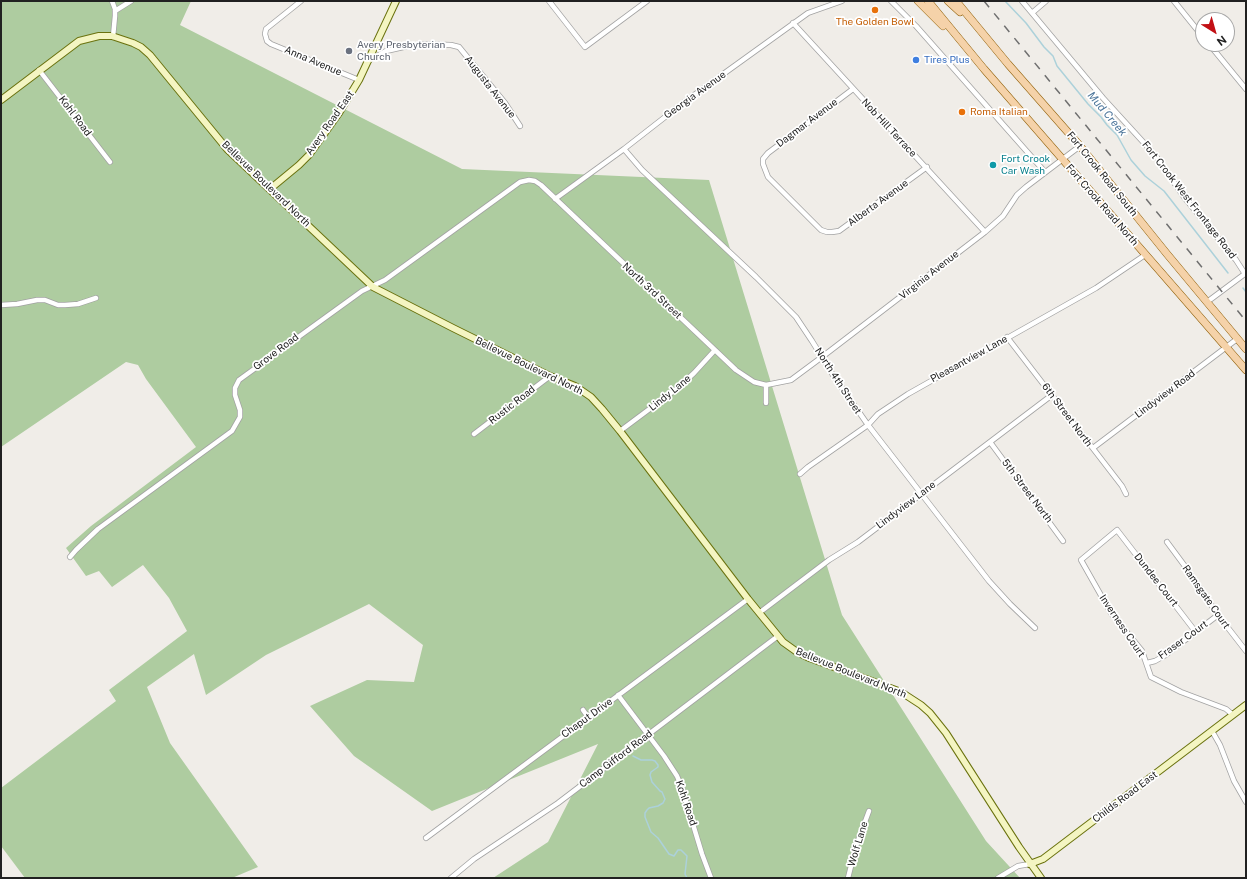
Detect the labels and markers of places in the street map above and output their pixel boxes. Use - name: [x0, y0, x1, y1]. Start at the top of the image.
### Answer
- marker: The Golden Bowl: [870, 5, 880, 15]
- place label: The Golden Bowl: [836, 16, 914, 28]
- place label: Avery Presbyterian Church: [357, 39, 445, 62]
- marker: Avery Presbyterian Church: [344, 46, 354, 56]
- place label: Tires Plus: [924, 54, 970, 66]
- marker: Tires Plus: [911, 55, 921, 65]
- place label: Roma Italian: [970, 106, 1028, 118]
- marker: Roma Italian: [957, 107, 967, 117]
- place label: Fort Crook Car Wash: [1001, 153, 1050, 176]
- marker: Fort Crook Car Wash: [988, 160, 998, 170]

